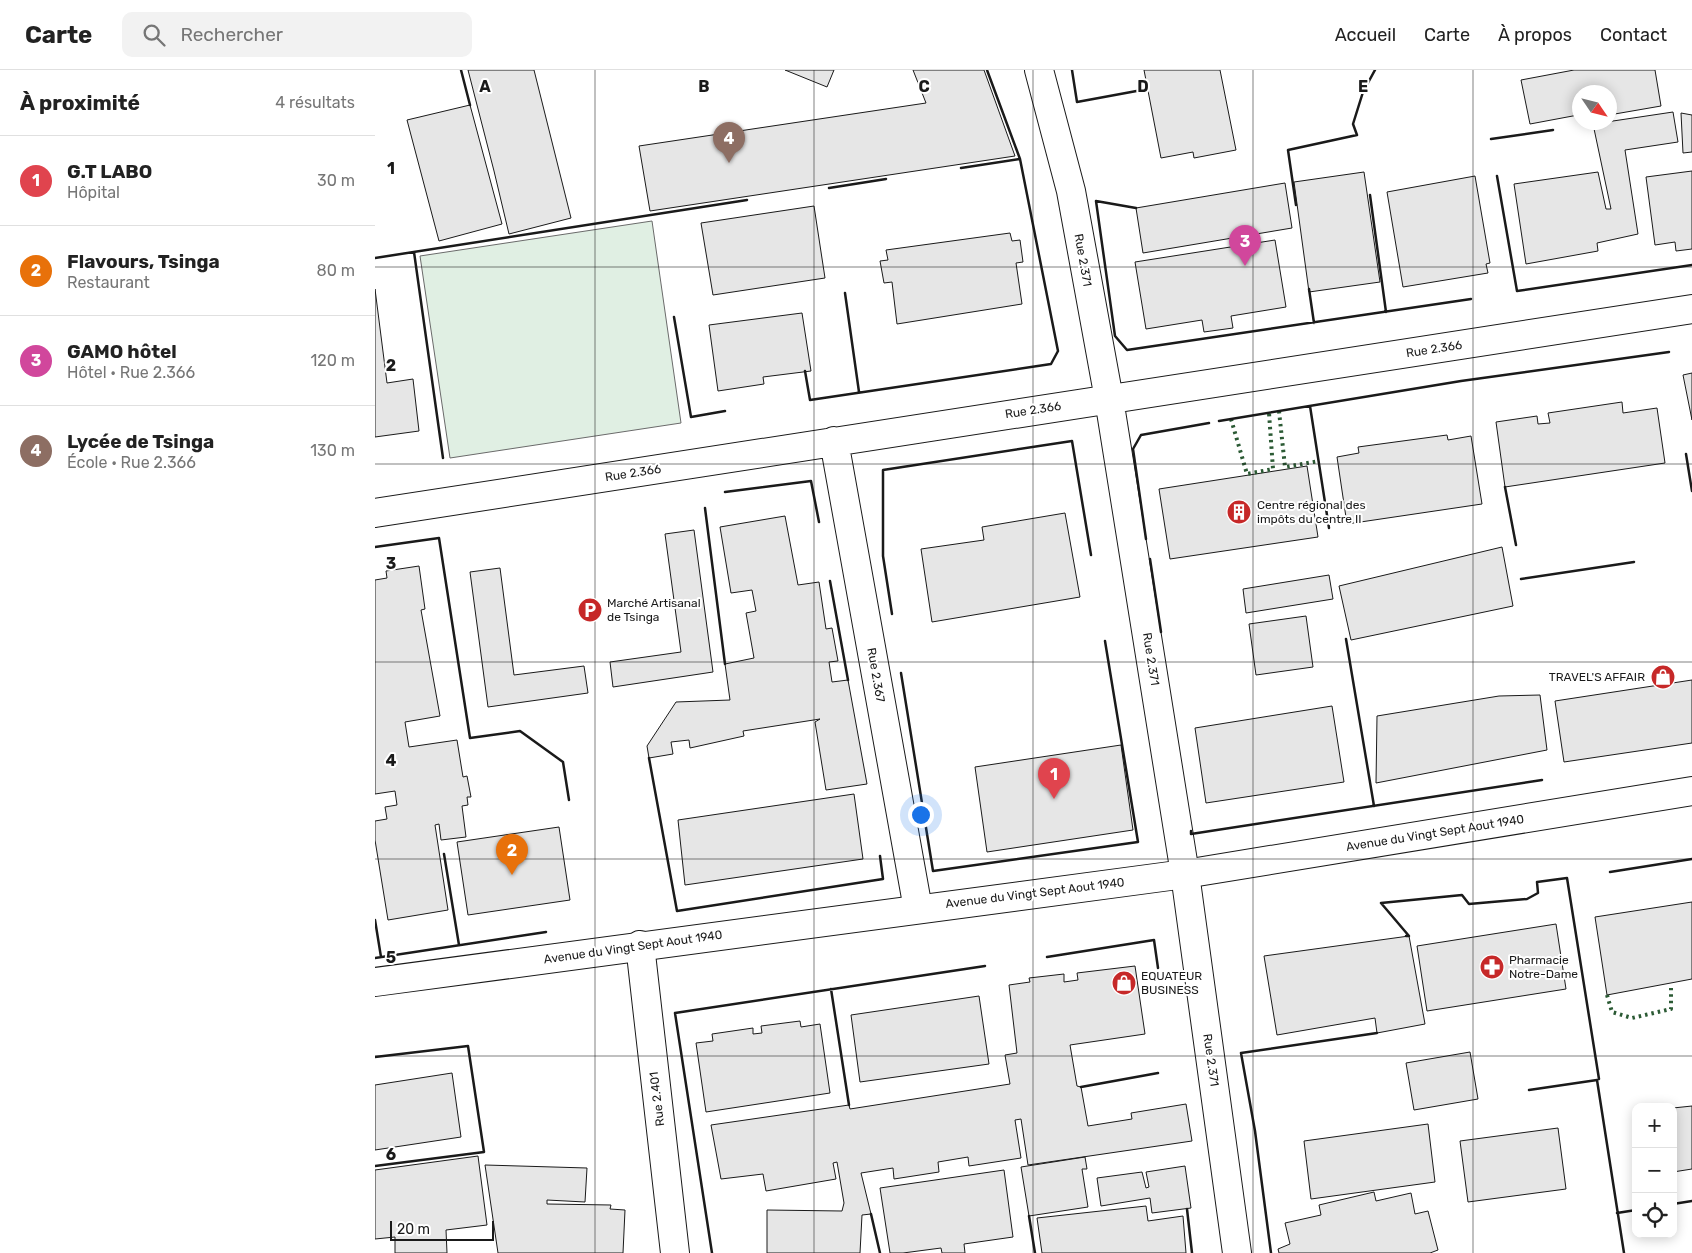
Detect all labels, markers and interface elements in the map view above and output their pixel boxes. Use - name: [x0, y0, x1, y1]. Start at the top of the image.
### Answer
- search box: [122, 12, 472, 57]
- text: Carte: [25, 21, 92, 49]
- icon: search: [140, 21, 168, 49]
- text: Rechercher: [180, 23, 283, 46]
- text: Accueil: [1335, 24, 1396, 46]
- text: Carte: [1424, 24, 1470, 46]
- text: À propos: [1498, 24, 1572, 46]
- text: Contact: [1600, 24, 1667, 46]
- text: A: [479, 77, 491, 96]
- text: B: [698, 77, 710, 96]
- text: C: [918, 77, 930, 96]
- text: D: [1137, 77, 1149, 96]
- text: E: [1358, 77, 1368, 96]
- north arrow: [1572, 85, 1617, 130]
- text: À proximité: [20, 90, 140, 115]
- text: 4 résultats: [275, 93, 355, 112]
- pin: 4: [713, 122, 745, 163]
- text: 1: [387, 159, 395, 178]
- text: G.T LABO: [67, 160, 152, 183]
- text: 1: [32, 171, 40, 190]
- text: 30 m: [317, 171, 355, 190]
- text: Hôpital: [67, 183, 120, 202]
- pin: 3: [1229, 225, 1261, 266]
- street label: Rue 2.371: [1071, 233, 1095, 287]
- text: Flavours, Tsinga: [67, 250, 220, 273]
- text: 2: [31, 261, 41, 280]
- text: 80 m: [317, 261, 355, 280]
- text: Restaurant: [67, 273, 150, 292]
- street label: Rue 2.366: [1405, 338, 1463, 360]
- text: GAMO hôtel: [67, 340, 177, 363]
- text: 3: [31, 351, 41, 370]
- text: 120 m: [310, 351, 355, 370]
- text: 2: [386, 356, 396, 375]
- text: Hôtel · Rue 2.366: [67, 363, 195, 382]
- street label: Rue 2.366: [1004, 399, 1062, 421]
- text: Lycée de Tsinga: [67, 430, 214, 453]
- text: 4: [31, 441, 41, 460]
- text: 130 m: [310, 441, 355, 460]
- text: École · Rue 2.366: [67, 453, 196, 472]
- street label: Rue 2.366: [604, 462, 662, 484]
- place label: Centre régional des impôts du centre II: [1257, 498, 1366, 526]
- building icon: Centre régional des impôts du centre II: [1226, 499, 1252, 525]
- text: 3: [386, 554, 396, 573]
- place label: Marché Artisanal de Tsinga: [607, 596, 701, 624]
- parking icon: Marché Artisanal de Tsinga: [577, 597, 603, 623]
- street label: Rue 2.371: [1140, 632, 1162, 686]
- street label: Rue 2.367: [864, 647, 888, 703]
- shop icon: TRAVEL'S AFFAIR: [1650, 664, 1676, 690]
- place label: TRAVEL'S AFFAIR: [1549, 670, 1645, 684]
- text: 4: [386, 751, 397, 770]
- pin: 1: [1038, 758, 1070, 799]
- your location: [908, 802, 934, 828]
- street label: Avenue du Vingt Sept Aout 1940: [1345, 812, 1525, 854]
- pin: 2: [496, 834, 528, 875]
- street label: Avenue du Vingt Sept Aout 1940: [945, 875, 1125, 911]
- street label: Avenue du Vingt Sept Aout 1940: [543, 928, 723, 966]
- text: 5: [386, 948, 396, 967]
- place label: Pharmacie Notre-Dame: [1509, 953, 1578, 981]
- pharmacy icon: Pharmacie Notre-Dame: [1479, 954, 1505, 980]
- place label: EQUATEUR BUSINESS: [1141, 969, 1202, 997]
- shop icon: EQUATEUR BUSINESS: [1111, 970, 1137, 996]
- street label: Rue 2.371: [1200, 1033, 1222, 1087]
- street label: Rue 2.401: [647, 1071, 667, 1127]
- map controls: [1632, 1103, 1677, 1238]
- button: +: [1632, 1103, 1677, 1148]
- text: 6: [386, 1145, 396, 1164]
- button: −: [1632, 1148, 1677, 1193]
- button: locate: [1632, 1193, 1677, 1238]
- scale bar: [390, 1218, 494, 1241]
- text: 20 m: [397, 1221, 430, 1238]

